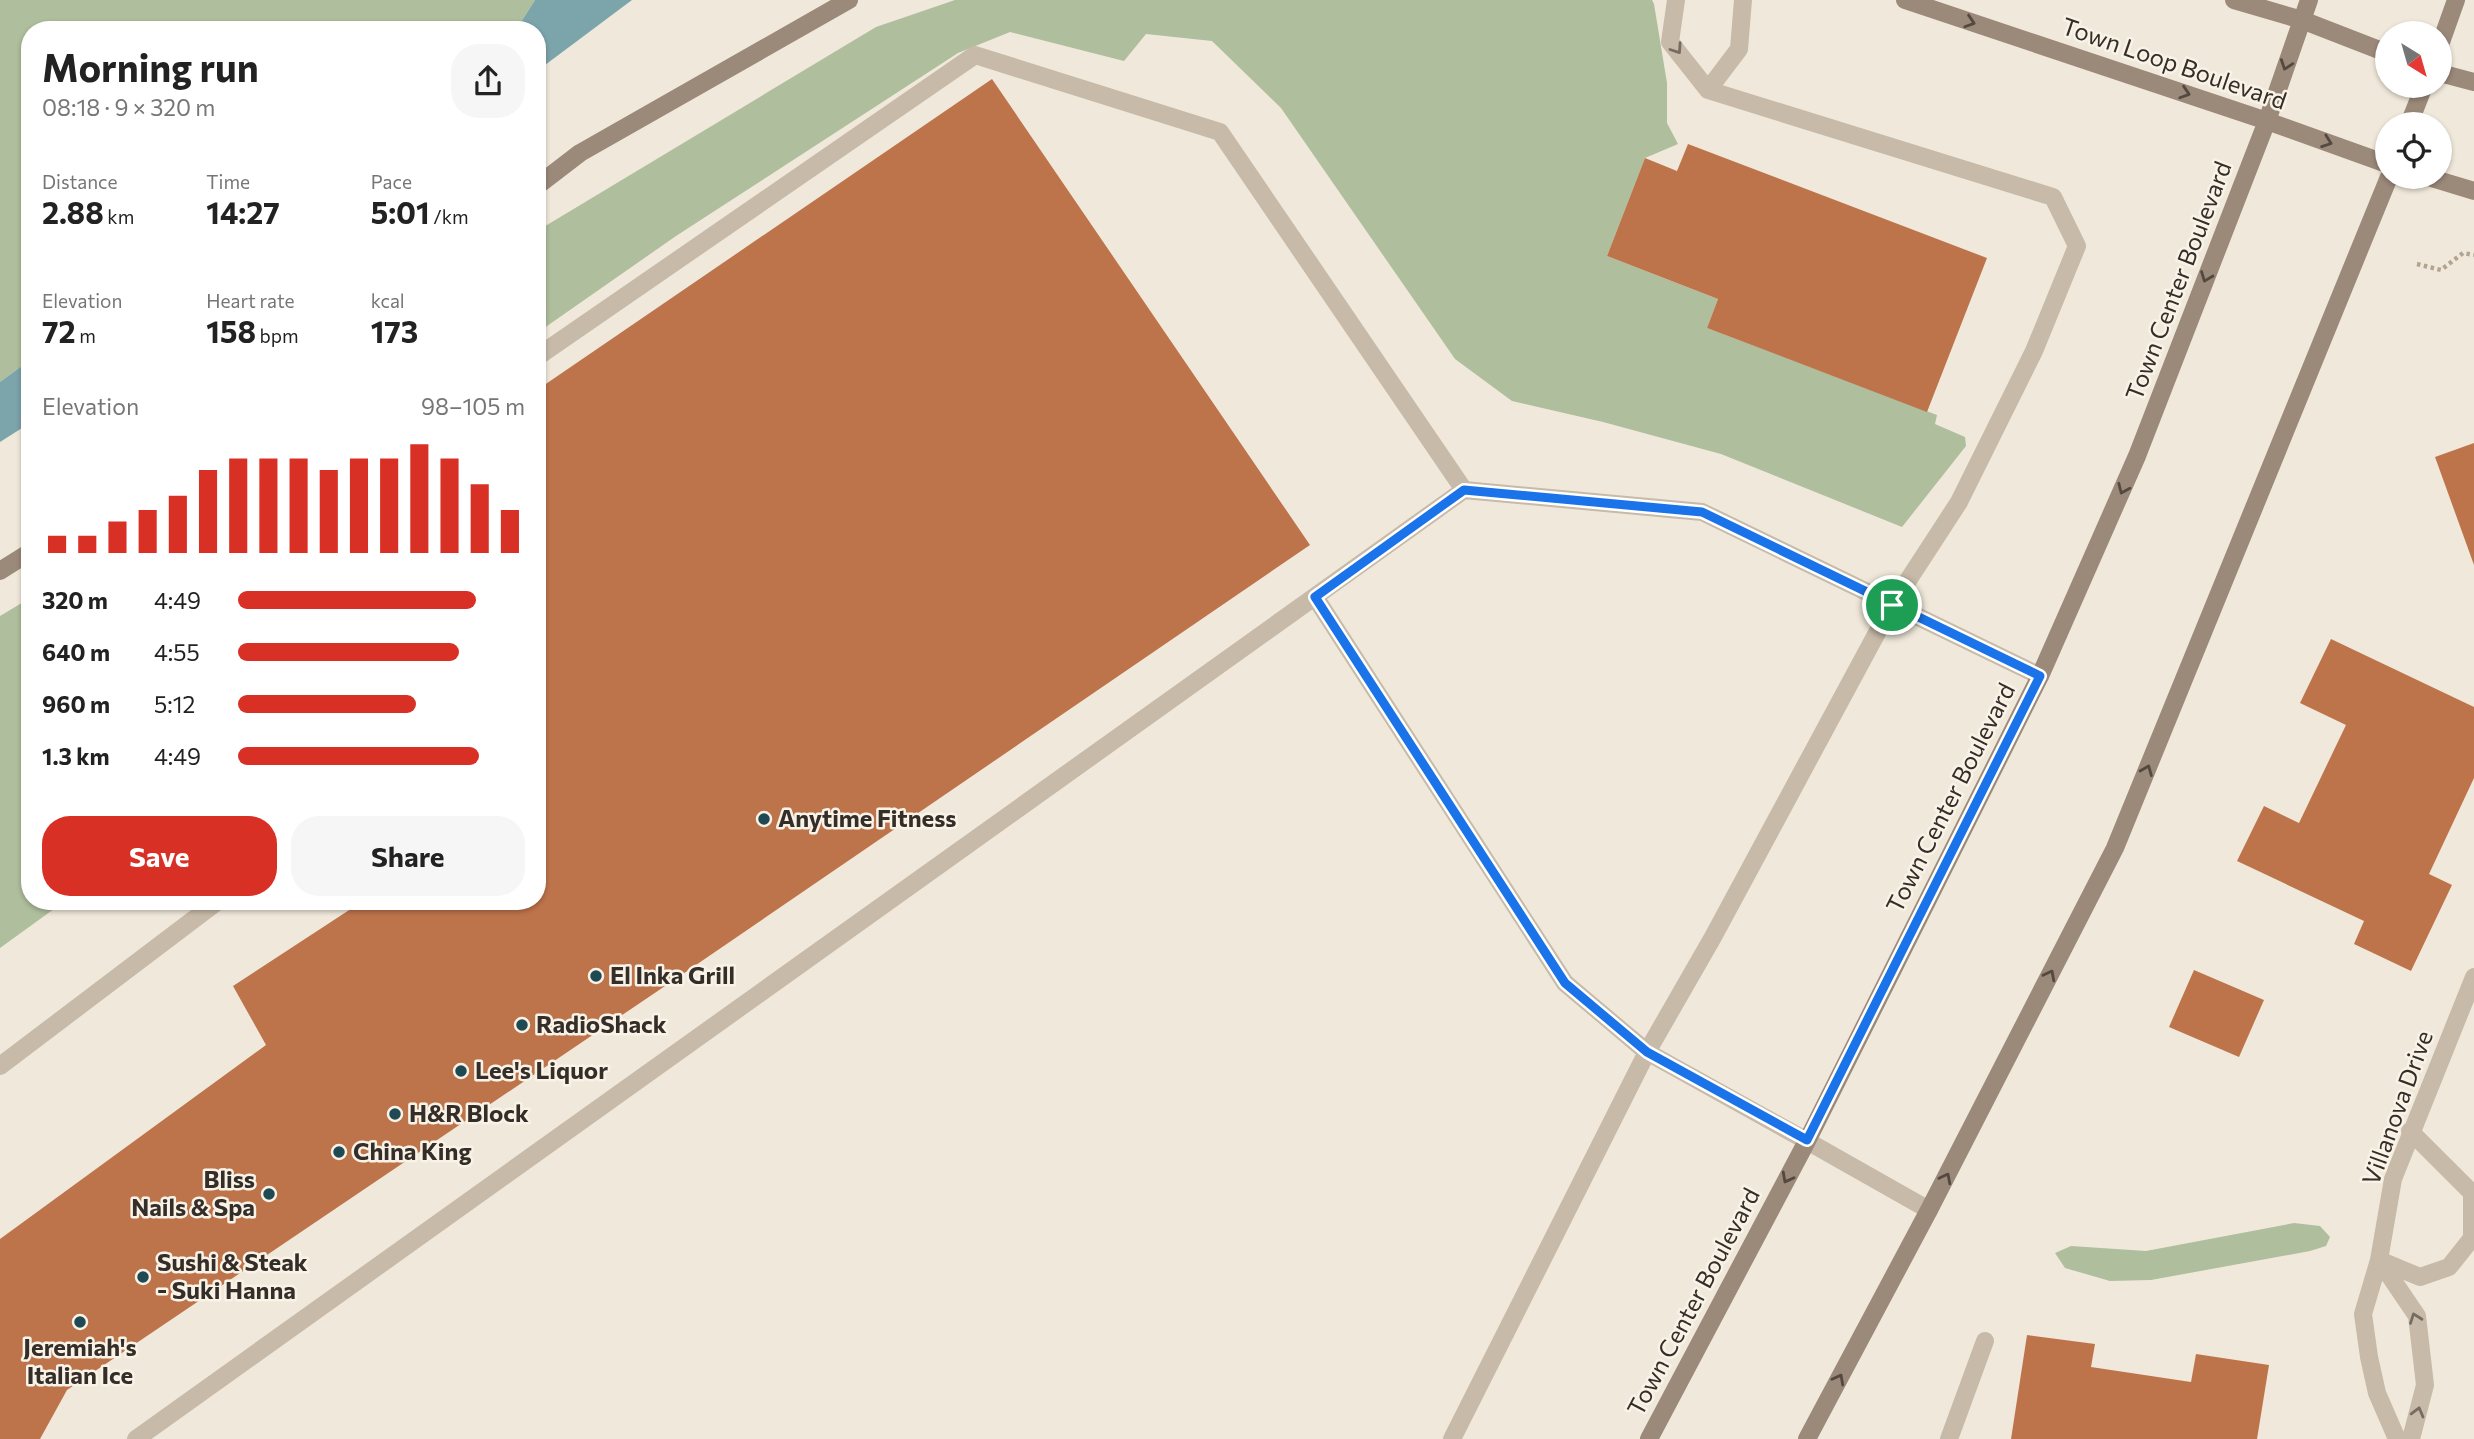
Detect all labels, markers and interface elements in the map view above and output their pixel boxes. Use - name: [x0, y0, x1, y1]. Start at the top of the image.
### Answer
- street label: Town Loop Boulevard: [2058, 11, 2291, 115]
- one-way arrow: [1963, 13, 1975, 28]
- north arrow: [2375, 21, 2452, 98]
- map controls: [2375, 21, 2452, 189]
- one-way arrow: [1668, 41, 1681, 54]
- text: Morning run: [42, 43, 259, 90]
- button: share: [451, 44, 525, 118]
- one-way arrow: [2281, 58, 2295, 70]
- one-way arrow: [2179, 85, 2191, 100]
- text: 08:18 · 9 × 320 m: [42, 93, 215, 121]
- button: locate: [2375, 112, 2452, 189]
- one-way arrow: [2320, 134, 2333, 148]
- street label: Town Center Boulevard: [2119, 157, 2237, 404]
- text: Distance: [42, 170, 118, 193]
- text: Time: [206, 170, 250, 193]
- text: Pace: [371, 170, 412, 193]
- text: 2.88: [42, 193, 104, 230]
- text: 14:27: [206, 193, 280, 230]
- text: 5:01: [371, 193, 430, 230]
- text: km: [104, 205, 134, 228]
- text: /km: [430, 205, 469, 228]
- one-way arrow: [2201, 271, 2215, 283]
- text: Elevation: [42, 289, 122, 312]
- text: Heart rate: [206, 289, 295, 312]
- text: kcal: [371, 289, 405, 312]
- text: 72: [42, 312, 76, 349]
- text: 158: [206, 312, 256, 349]
- text: 173: [371, 312, 418, 349]
- text: m: [76, 324, 96, 347]
- text: bpm: [256, 324, 299, 347]
- text: Elevation: [42, 392, 139, 420]
- text: 98–105 m: [421, 392, 525, 420]
- one-way arrow: [2117, 482, 2131, 494]
- pin: [1862, 575, 1922, 635]
- text: 320 m: [42, 586, 108, 614]
- text: 4:49: [154, 586, 201, 614]
- icon: arrive: [1873, 586, 1911, 624]
- text: 640 m: [42, 638, 110, 666]
- text: 4:55: [154, 638, 200, 666]
- street label: Town Center Boulevard: [1879, 678, 2020, 917]
- text: 960 m: [42, 690, 110, 718]
- text: 5:12: [154, 690, 195, 718]
- text: 1.3 km: [42, 742, 110, 770]
- text: 4:49: [154, 742, 201, 770]
- one-way arrow: [2139, 765, 2153, 777]
- place label: Anytime Fitness: [778, 803, 956, 832]
- marker: Anytime Fitness: [756, 811, 772, 827]
- button: Save: [42, 816, 277, 896]
- button: Share: [291, 816, 525, 896]
- place label: El Inka Grill: [610, 960, 735, 989]
- marker: El Inka Grill: [588, 968, 604, 984]
- one-way arrow: [2042, 970, 2055, 983]
- place label: RadioShack: [536, 1009, 667, 1038]
- marker: RadioShack: [514, 1017, 530, 1033]
- street label: Villanova Drive: [2355, 1026, 2438, 1189]
- place label: Lee's Liquor: [475, 1055, 608, 1084]
- marker: Lee's Liquor: [453, 1063, 469, 1079]
- place label: H&R Block: [409, 1098, 529, 1127]
- marker: H&R Block: [387, 1106, 403, 1122]
- place label: China King: [353, 1136, 472, 1165]
- marker: China King: [331, 1144, 347, 1160]
- place label: Bliss Nails & Spa: [131, 1164, 255, 1221]
- one-way arrow: [1782, 1171, 1795, 1183]
- one-way arrow: [1938, 1173, 1951, 1185]
- street label: Town Center Boulevard: [1620, 1182, 1765, 1420]
- marker: Bliss Nails & Spa: [261, 1186, 277, 1202]
- place label: Sushi & Steak - Suki Hanna: [157, 1247, 308, 1304]
- marker: Sushi & Steak - Suki Hanna: [135, 1269, 151, 1285]
- one-way arrow: [2409, 1313, 2423, 1325]
- marker: Jeremiah's Italian Ice: [72, 1314, 88, 1330]
- place label: Jeremiah's Italian Ice: [23, 1332, 137, 1389]
- one-way arrow: [1831, 1374, 1845, 1386]
- one-way arrow: [2410, 1406, 2425, 1418]

